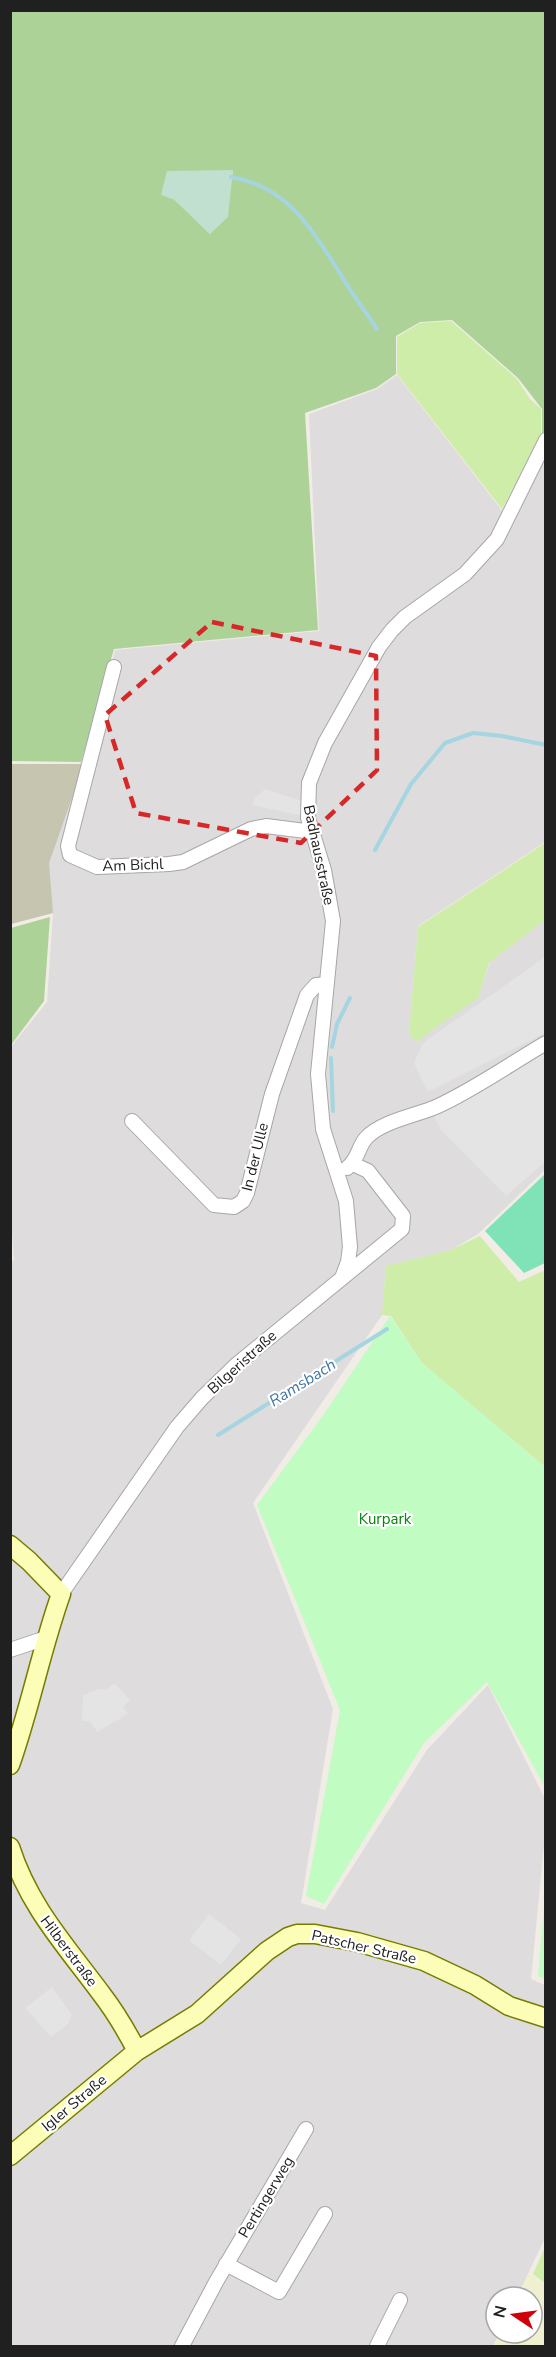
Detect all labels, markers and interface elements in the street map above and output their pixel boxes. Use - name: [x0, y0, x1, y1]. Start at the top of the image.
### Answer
- street label: Badhausstraße: [299, 803, 339, 907]
- street label: Am Bichl: [102, 854, 164, 876]
- street label: In der Ulle: [237, 1121, 273, 1193]
- street label: Bilgeristraße: [203, 1326, 281, 1398]
- water label: Ramsbach: [265, 1354, 340, 1412]
- park label: Kurpark: [359, 1509, 412, 1529]
- street label: Hilberstraße: [36, 1911, 102, 1991]
- street label: Patscher Straße: [310, 1925, 418, 1969]
- street label: Igler Straße: [37, 2070, 111, 2136]
- street label: Pertingerweg: [234, 2152, 298, 2242]
- north arrow: [484, 2285, 544, 2345]
- text: N: [488, 2304, 512, 2320]

